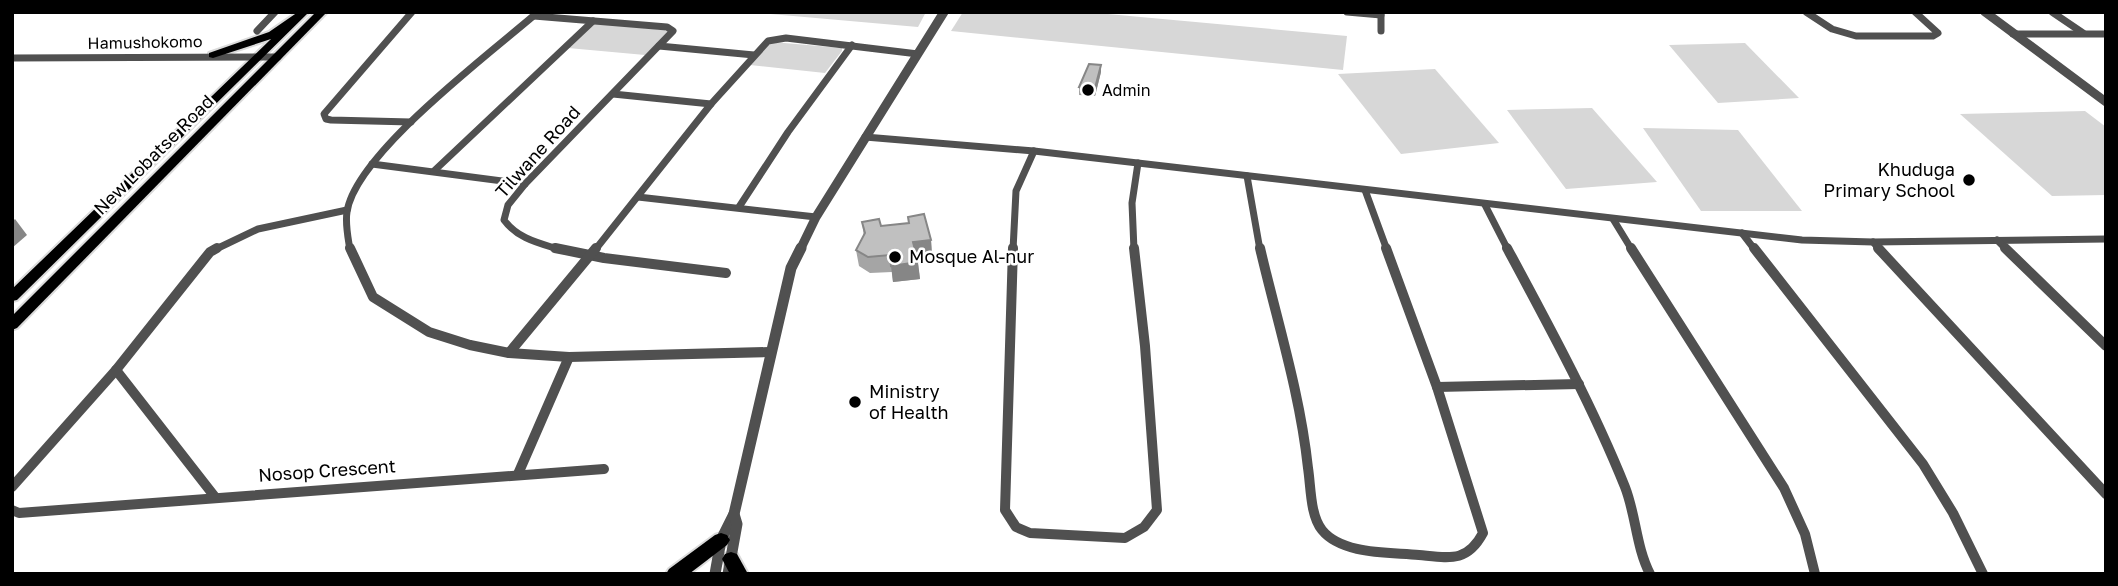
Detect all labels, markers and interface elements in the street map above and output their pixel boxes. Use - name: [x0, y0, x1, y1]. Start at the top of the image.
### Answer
- street label: Hamushokomo: [87, 31, 203, 53]
- place label: Admin: [1102, 80, 1151, 100]
- marker: Admin: [1080, 82, 1096, 98]
- street label: New Lobatse Road: [89, 90, 218, 219]
- street label: Tilwane Road: [490, 101, 584, 202]
- place label: Khuduga Primary School: [1823, 158, 1955, 201]
- marker: Khuduga Primary School: [1961, 172, 1977, 188]
- place label: Mosque Al-nur: [909, 245, 1034, 267]
- marker: Mosque Al-nur: [887, 249, 903, 265]
- place label: Ministry of Health: [869, 380, 949, 423]
- marker: Ministry of Health: [847, 394, 863, 410]
- street label: Nosop Crescent: [257, 454, 396, 486]

